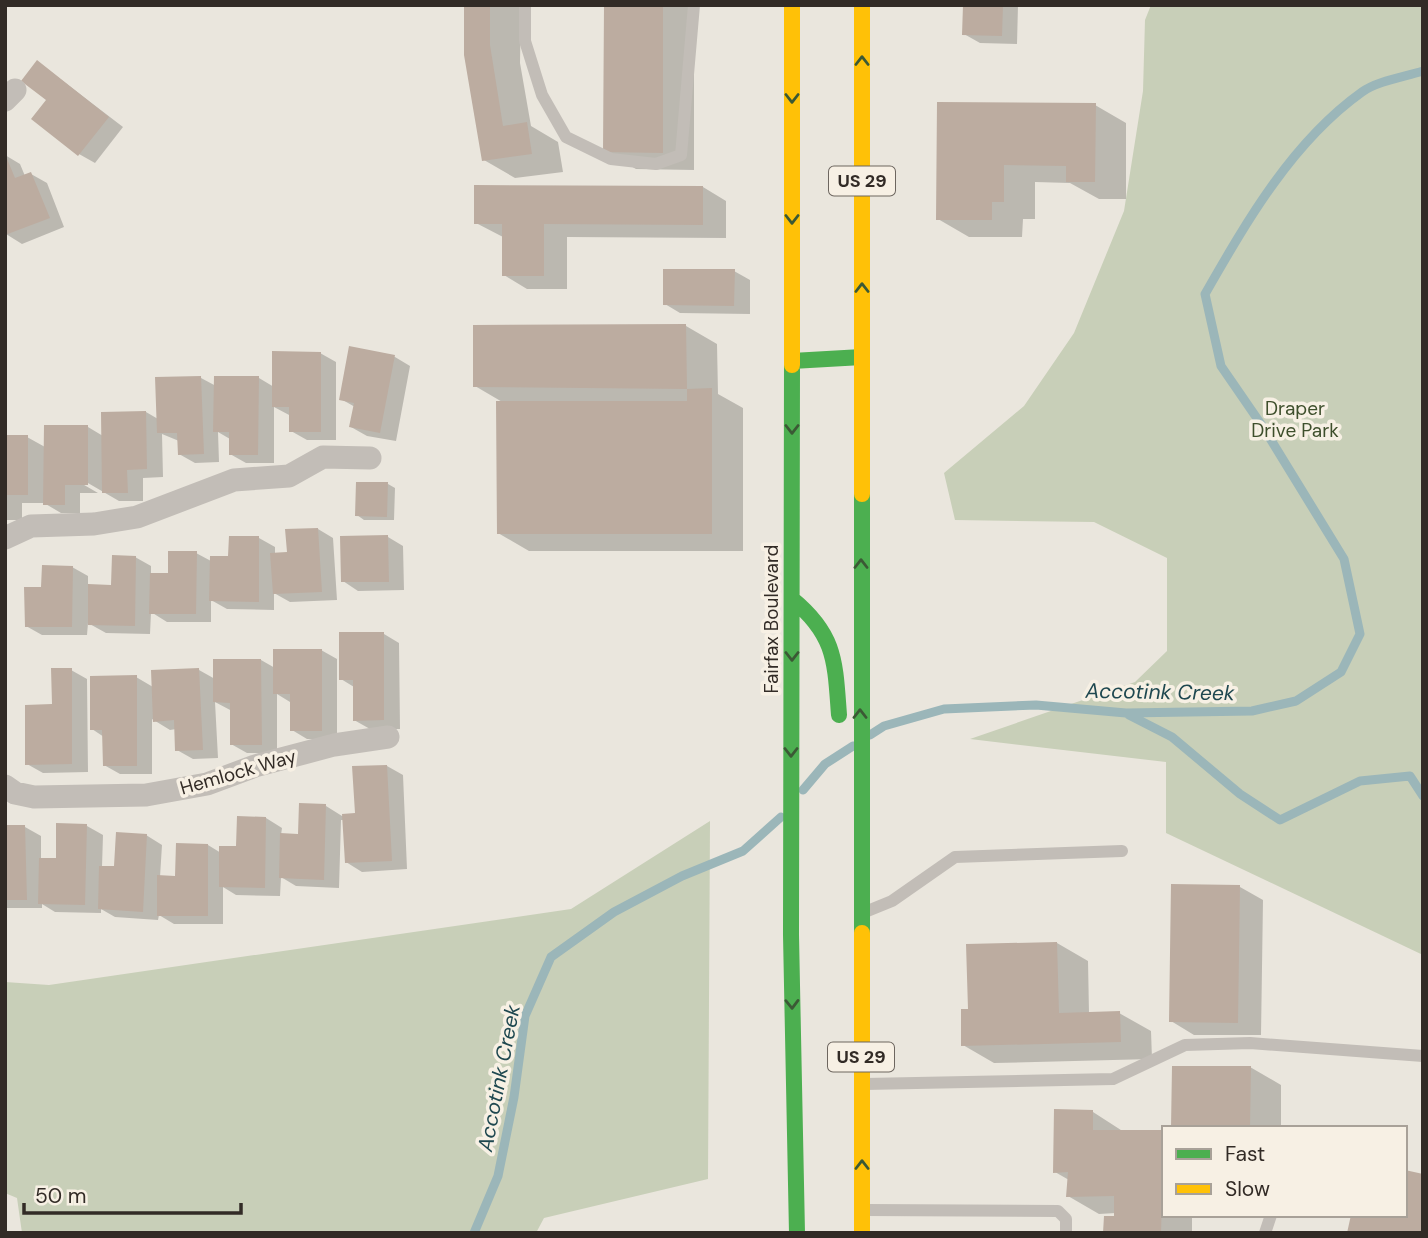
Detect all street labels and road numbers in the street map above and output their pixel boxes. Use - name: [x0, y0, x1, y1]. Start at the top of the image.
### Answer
- road number: US 29: [829, 166, 895, 196]
- street label: Fairfax Boulevard: [759, 544, 784, 694]
- street label: Hemlock Way: [177, 743, 299, 801]
- road number: US 29: [828, 1042, 894, 1072]

